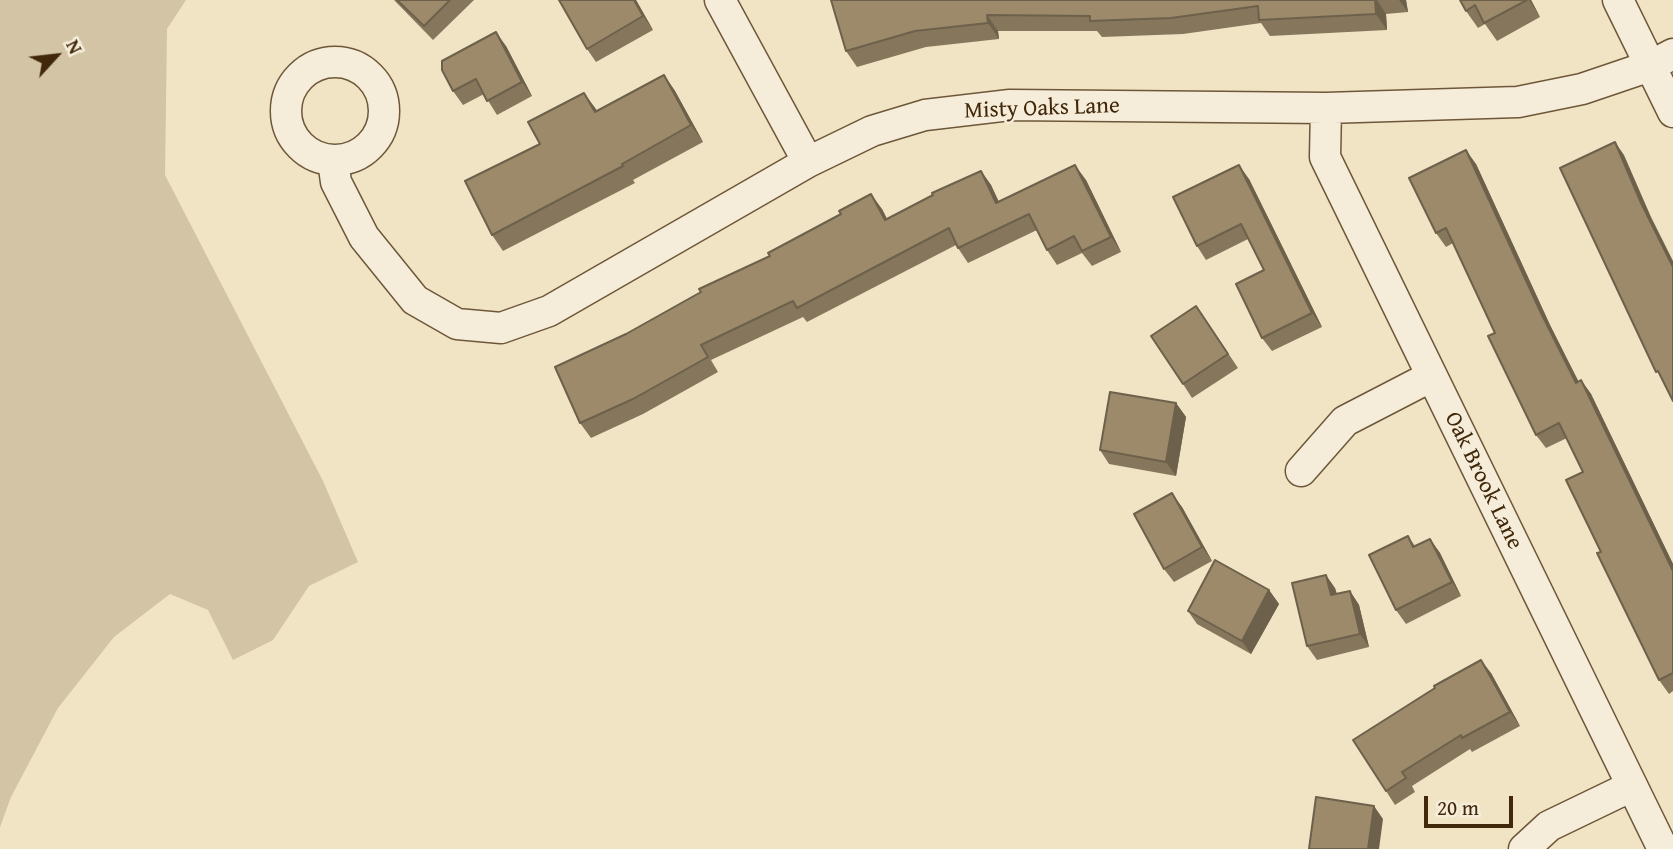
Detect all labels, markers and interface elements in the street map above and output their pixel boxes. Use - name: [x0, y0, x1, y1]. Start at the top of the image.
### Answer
- north arrow: [21, 21, 91, 91]
- text: N: [59, 34, 90, 58]
- street label: Misty Oaks Lane: [964, 92, 1120, 126]
- street label: Oak Brook Lane: [1438, 408, 1528, 554]
- scale bar: [1428, 782, 1517, 826]
- text: 20 m: [1437, 792, 1479, 823]

